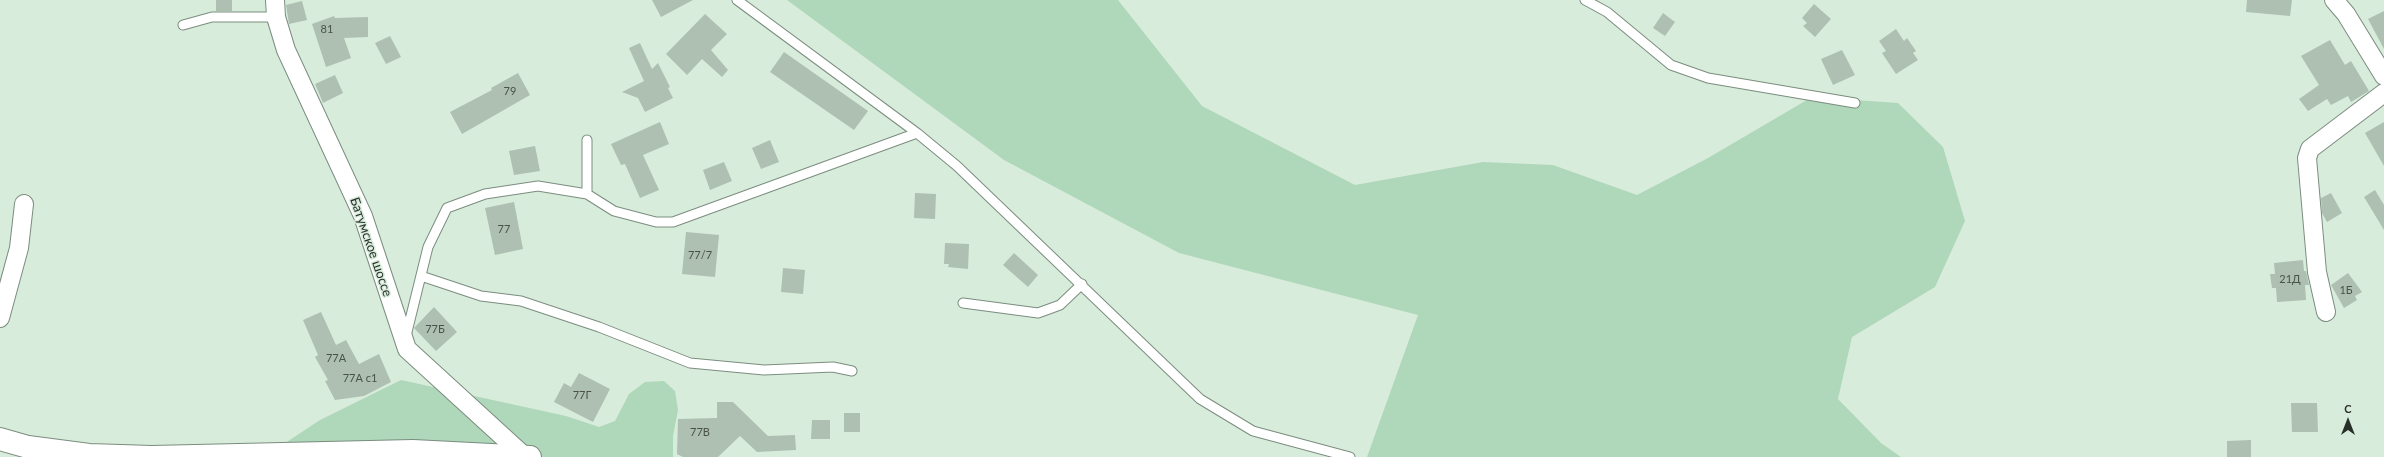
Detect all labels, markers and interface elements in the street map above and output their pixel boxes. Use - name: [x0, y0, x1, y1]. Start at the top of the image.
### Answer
- house number: 81: [321, 22, 333, 36]
- house number: 79: [504, 84, 516, 98]
- street label: Батумское шоссе: [347, 195, 395, 299]
- house number: 77: [498, 222, 510, 236]
- house number: 77/7: [688, 248, 712, 262]
- house number: 21Д: [2279, 272, 2301, 286]
- house number: 1Б: [2339, 283, 2353, 297]
- house number: 77Б: [425, 322, 445, 336]
- house number: 77А: [326, 351, 346, 365]
- house number: 77А с1: [343, 371, 377, 385]
- house number: 77Г: [573, 388, 591, 402]
- north arrow: [2328, 401, 2368, 441]
- text: С: [2344, 402, 2352, 415]
- house number: 77В: [690, 425, 710, 439]

